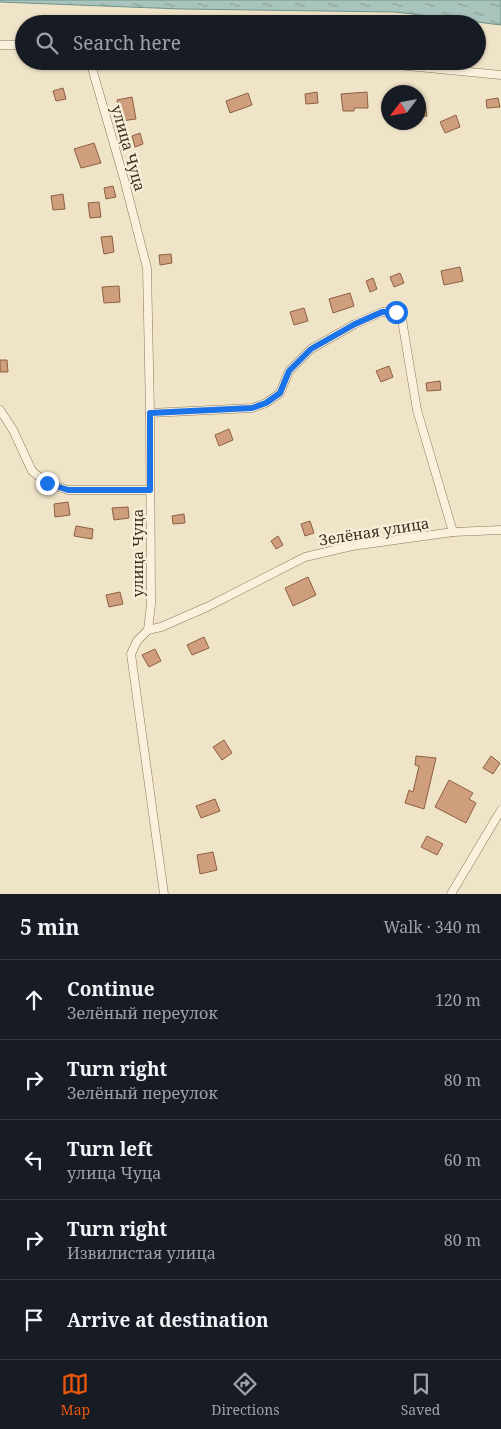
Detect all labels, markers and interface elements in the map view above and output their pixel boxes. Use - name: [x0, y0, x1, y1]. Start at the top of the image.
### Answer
- search box: [15, 15, 486, 70]
- icon: search: [33, 29, 61, 57]
- text: Search here: [73, 30, 181, 56]
- north arrow: [381, 85, 426, 130]
- street label: улица Чуца: [107, 103, 151, 193]
- route start: [385, 301, 408, 324]
- route end: [36, 472, 59, 495]
- street label: улица Чуца: [127, 509, 147, 597]
- street label: Зелёная улица: [317, 512, 431, 550]
- text: 5 min: [20, 913, 79, 941]
- text: Walk · 340 m: [384, 916, 481, 938]
- text: Continue: [67, 976, 155, 1002]
- icon: ahead: [20, 986, 48, 1014]
- text: 120 m: [435, 989, 481, 1011]
- text: Зелёный переулок: [67, 1002, 218, 1024]
- text: Turn right: [67, 1056, 167, 1082]
- icon: right: [20, 1066, 48, 1094]
- text: 80 m: [444, 1069, 481, 1091]
- text: Зелёный переулок: [67, 1082, 218, 1104]
- text: Turn left: [67, 1136, 153, 1162]
- icon: left: [20, 1146, 48, 1174]
- text: 60 m: [444, 1149, 481, 1171]
- text: улица Чуца: [67, 1162, 161, 1184]
- text: Turn right: [67, 1216, 167, 1242]
- icon: right: [20, 1226, 48, 1254]
- text: 80 m: [444, 1229, 481, 1251]
- text: Извилистая улица: [67, 1242, 216, 1264]
- icon: arrive: [20, 1306, 48, 1334]
- text: Arrive at destination: [67, 1307, 269, 1333]
- tab: Map: [61, 1370, 90, 1419]
- tab: Directions: [211, 1370, 280, 1419]
- tab: Saved: [401, 1370, 440, 1419]

